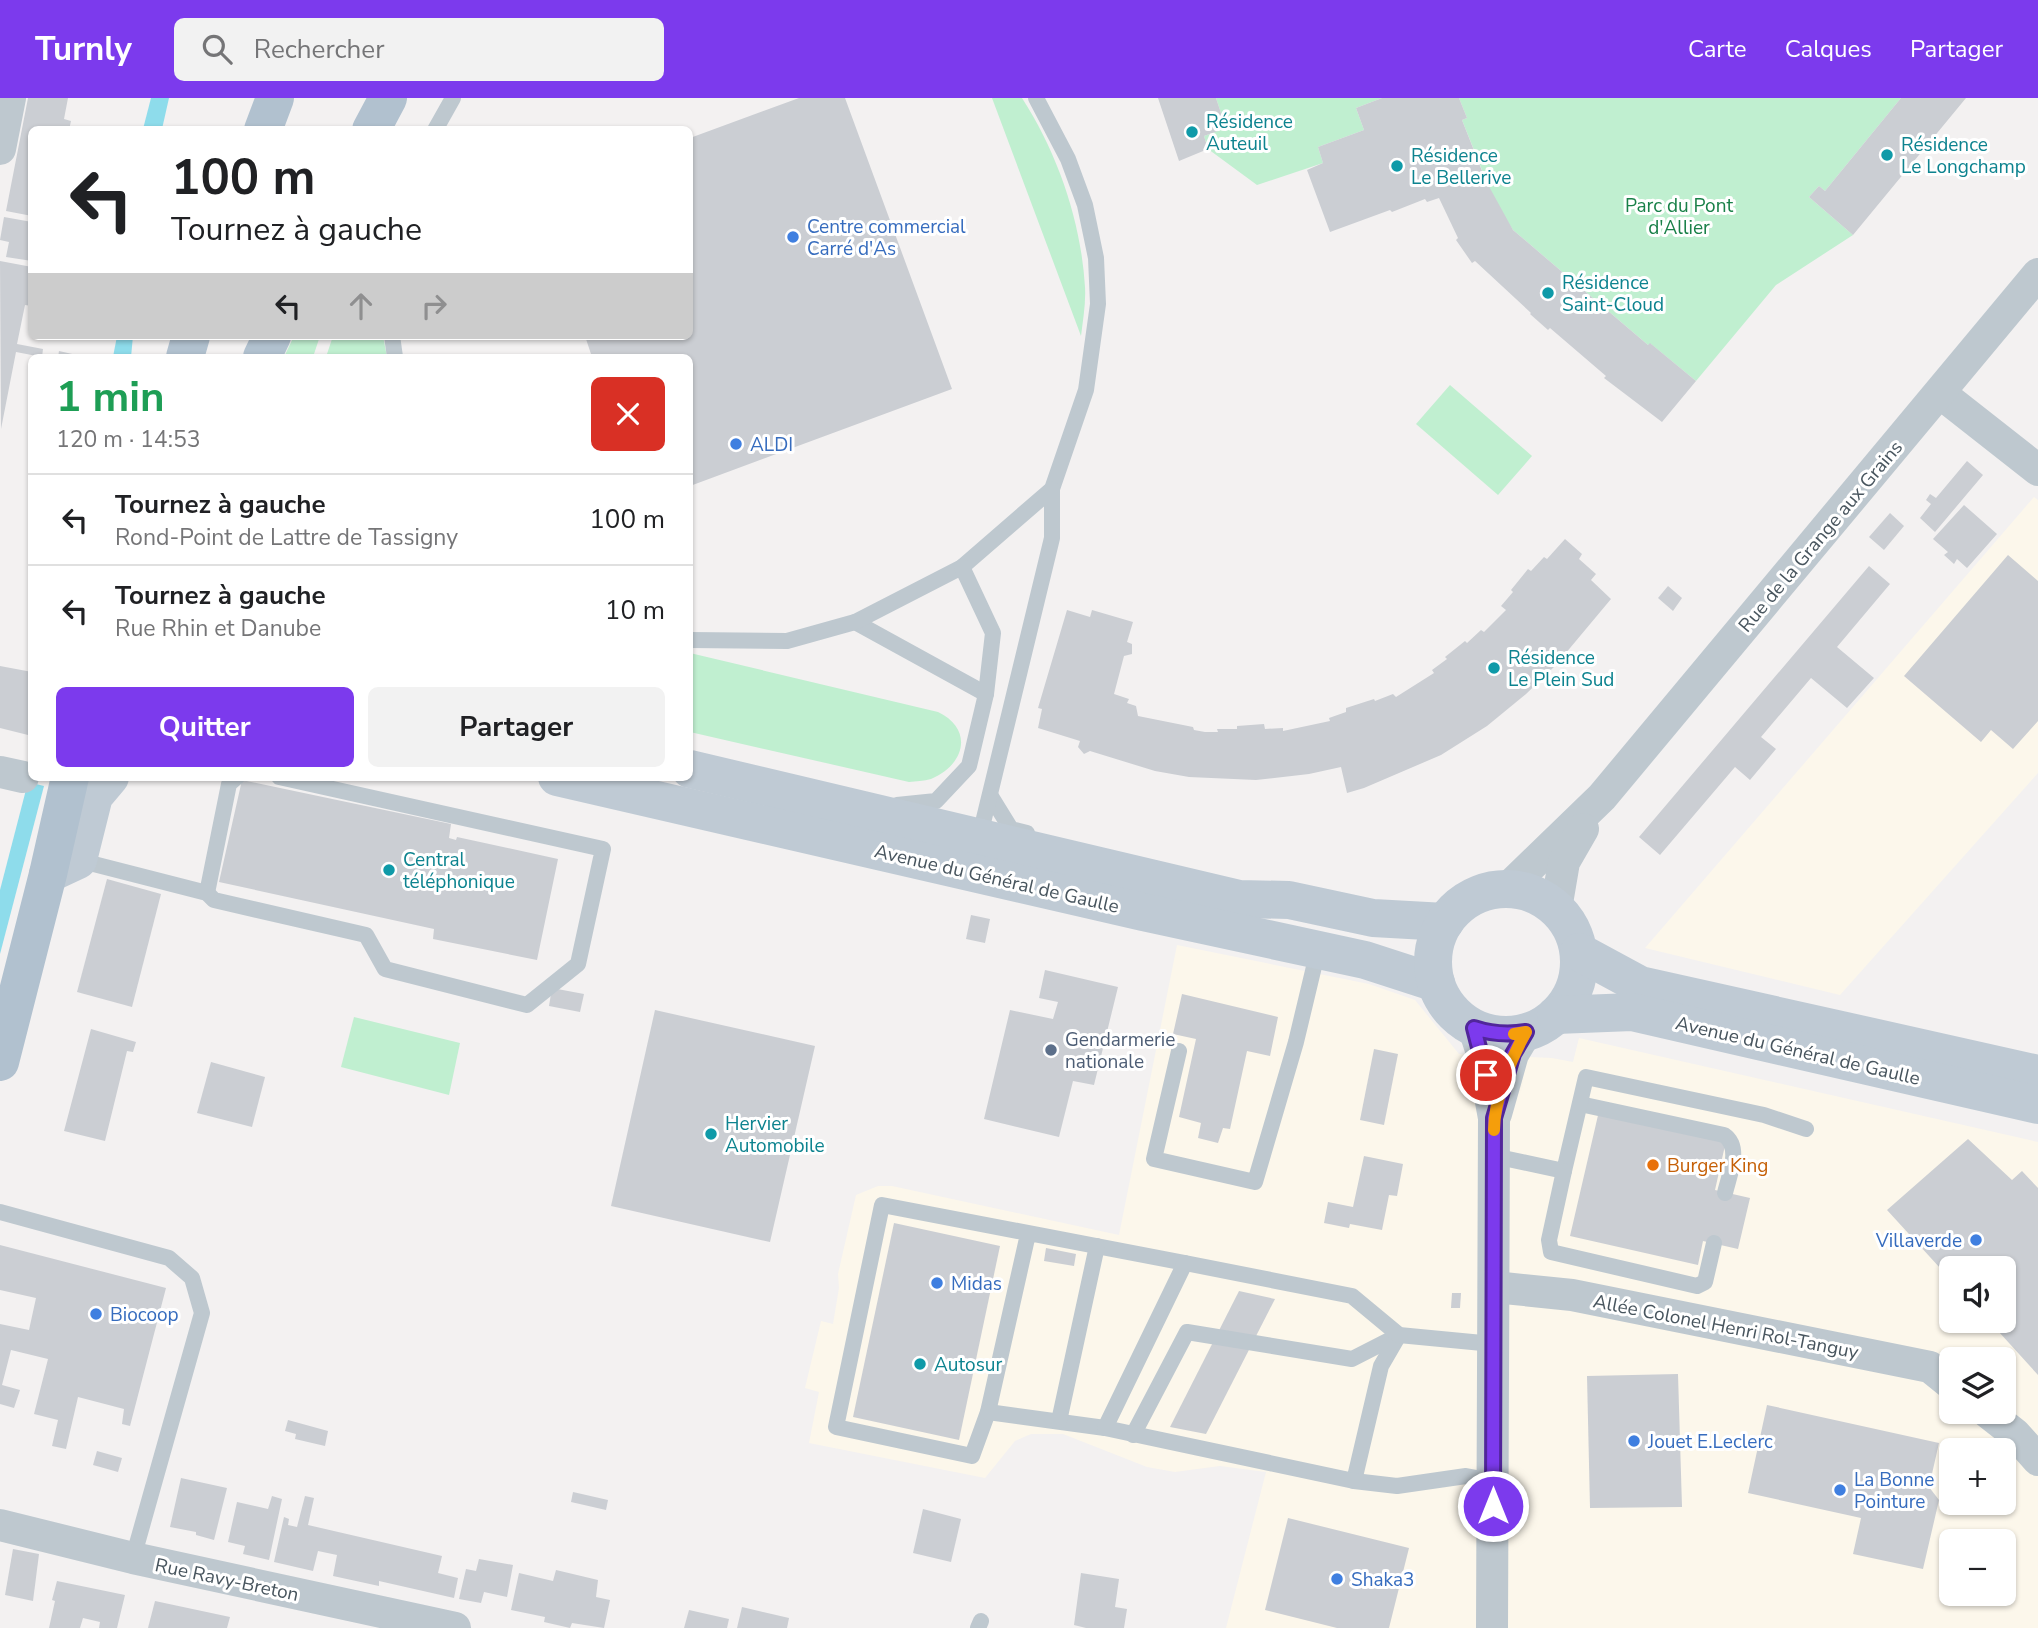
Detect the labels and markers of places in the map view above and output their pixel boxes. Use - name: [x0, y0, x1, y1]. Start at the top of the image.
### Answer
- place label: Résidence Auteuil: [1206, 109, 1293, 157]
- marker: Résidence Auteuil: [1184, 124, 1200, 140]
- place label: Résidence Le Longchamp: [1901, 132, 2026, 180]
- place label: Résidence Le Bellerive: [1411, 143, 1511, 191]
- marker: Résidence Le Longchamp: [1879, 147, 1895, 163]
- marker: Résidence Le Bellerive: [1389, 158, 1405, 174]
- place label: Centre commercial Carré d'As: [807, 214, 966, 262]
- marker: Centre commercial Carré d'As: [785, 229, 801, 245]
- place label: Résidence Saint-Cloud: [1562, 270, 1664, 318]
- marker: Résidence Saint-Cloud: [1540, 285, 1556, 301]
- place label: ALDI: [750, 432, 793, 458]
- marker: ALDI: [728, 436, 744, 452]
- place label: Résidence Le Plein Sud: [1508, 645, 1614, 693]
- marker: Résidence Le Plein Sud: [1486, 660, 1502, 676]
- place label: Central téléphonique: [403, 847, 515, 895]
- marker: Central téléphonique: [381, 862, 397, 878]
- place label: Gendarmerie nationale: [1065, 1027, 1175, 1075]
- marker: Gendarmerie nationale: [1043, 1042, 1059, 1058]
- pin: [1456, 1045, 1516, 1105]
- place label: Hervier Automobile: [725, 1111, 825, 1159]
- marker: Hervier Automobile: [703, 1126, 719, 1142]
- place label: Burger King: [1667, 1153, 1768, 1179]
- marker: Burger King: [1645, 1157, 1661, 1173]
- place label: Villaverde: [1875, 1228, 1962, 1254]
- marker: Villaverde: [1968, 1232, 1984, 1248]
- place label: Midas: [951, 1271, 1002, 1297]
- marker: Midas: [929, 1275, 945, 1291]
- place label: Biocoop: [110, 1302, 179, 1328]
- marker: Biocoop: [88, 1306, 104, 1322]
- place label: Autosur: [934, 1352, 1002, 1378]
- marker: Autosur: [912, 1356, 928, 1372]
- place label: Jouet E.Leclerc: [1647, 1429, 1773, 1455]
- marker: Jouet E.Leclerc: [1626, 1433, 1642, 1449]
- place label: La Bonne Pointure: [1854, 1467, 1934, 1515]
- marker: La Bonne Pointure: [1832, 1482, 1848, 1498]
- place label: Shaka3: [1351, 1567, 1414, 1593]
- marker: Shaka3: [1329, 1571, 1345, 1587]

